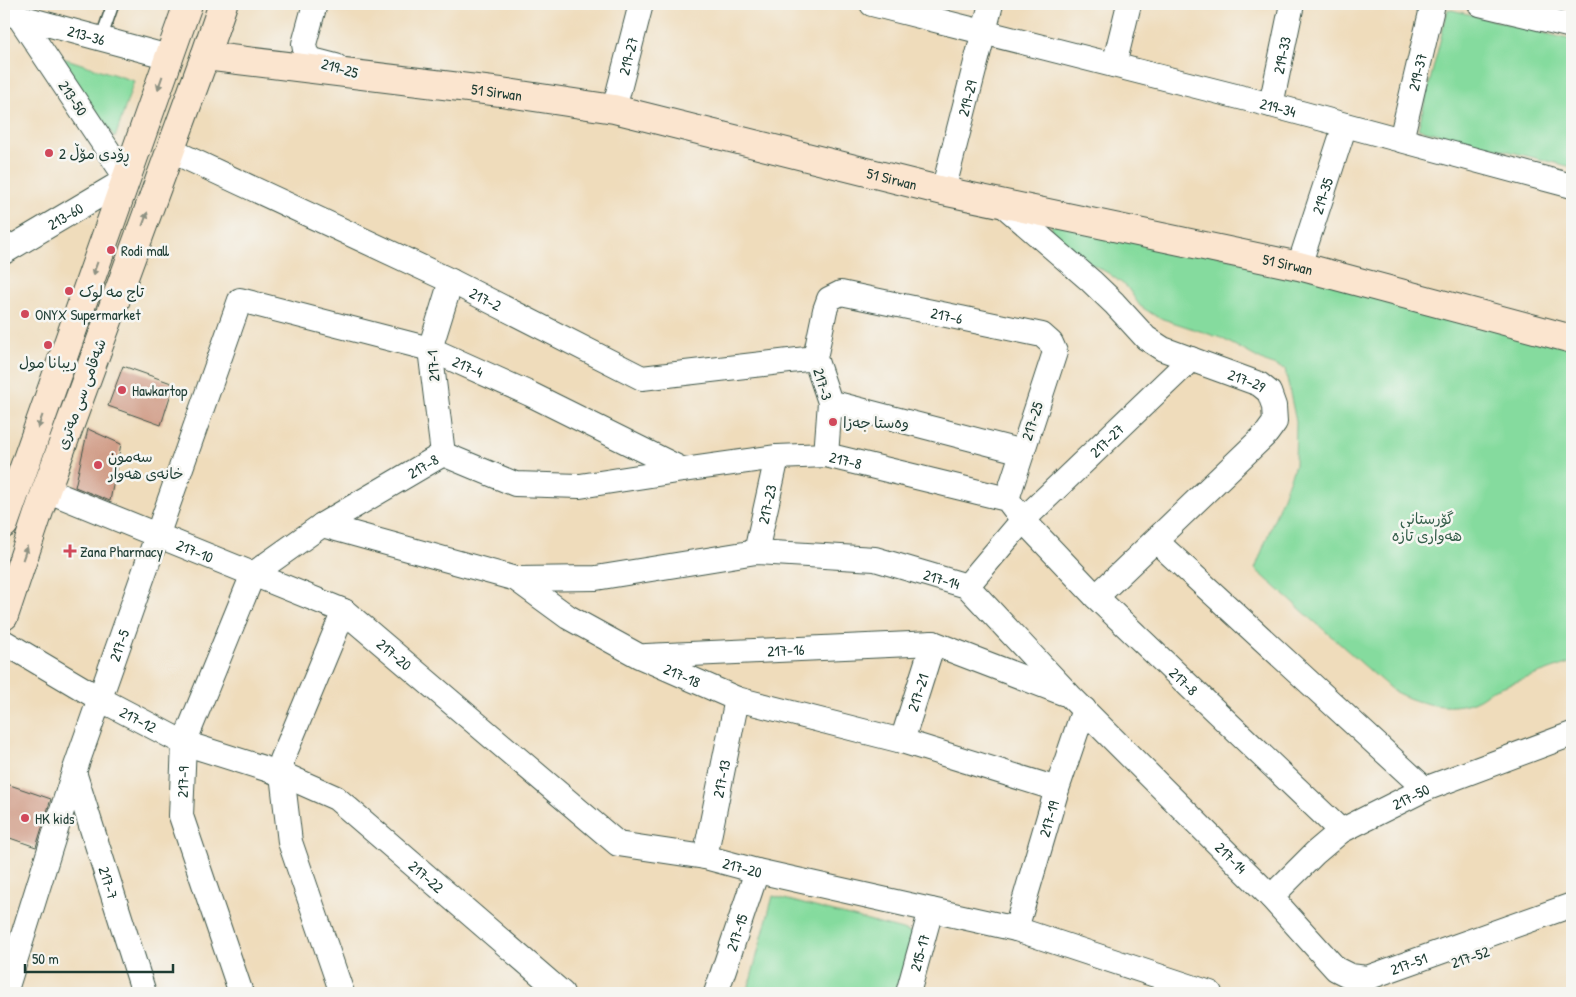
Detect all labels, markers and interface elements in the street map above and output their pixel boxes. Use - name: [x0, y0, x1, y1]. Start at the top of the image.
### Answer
- street label: 213-36: [65, 20, 107, 50]
- street label: 219-27: [613, 34, 643, 77]
- street label: 219-33: [1267, 34, 1296, 76]
- street label: 219-37: [1402, 51, 1432, 93]
- street label: 219-25: [319, 53, 361, 83]
- one-way arrow: [156, 75, 163, 90]
- street label: 213-50: [54, 76, 93, 120]
- street label: 219-29: [952, 77, 982, 118]
- street label: 51 Sirwan: [470, 78, 524, 106]
- street label: 219-34: [1258, 92, 1299, 122]
- place label: ڕۆدی مۆڵ 2: [59, 143, 130, 167]
- marker: ڕۆدی مۆڵ 2: [43, 147, 55, 159]
- street label: 51 Sirwan: [865, 162, 920, 195]
- street label: 219-35: [1306, 174, 1338, 217]
- street label: 213-60: [43, 197, 87, 234]
- one-way arrow: [141, 211, 149, 226]
- place label: Rodi mall: [121, 240, 170, 261]
- marker: Rodi mall: [105, 244, 117, 256]
- street label: 51 Sirwan: [1261, 248, 1316, 280]
- one-way arrow: [91, 262, 99, 277]
- place label: تاج مه لوک: [79, 281, 145, 302]
- street label: 217-2: [466, 282, 505, 315]
- marker: تاج مه لوک: [63, 285, 75, 297]
- street label: 217-6: [929, 302, 965, 329]
- place label: ONYX Supermarket: [35, 304, 142, 325]
- marker: ONYX Supermarket: [19, 308, 31, 320]
- street label: شەقامی سی مەتری: [51, 336, 111, 452]
- marker: ريبانا مول: [42, 339, 54, 351]
- street label: 217-1: [421, 350, 445, 382]
- street label: 217-4: [450, 350, 487, 382]
- place label: ريبانا مول: [19, 352, 77, 373]
- street label: 217-29: [1225, 363, 1271, 397]
- street label: 217-3: [808, 365, 838, 403]
- place label: Hawkartop: [132, 380, 188, 401]
- marker: Hawkartop: [116, 384, 128, 396]
- street label: 217-25: [1016, 398, 1048, 443]
- place label: وەستا جەزا: [843, 412, 909, 433]
- one-way arrow: [36, 415, 44, 430]
- marker: وەستا جەزا: [827, 416, 839, 428]
- street label: 217-27: [1084, 419, 1128, 462]
- place label: سەمون خانەی هەوار: [107, 446, 183, 484]
- street label: 217-8: [828, 446, 864, 474]
- street label: 217-8: [403, 449, 442, 483]
- marker: سەمون خانەی هەوار: [92, 459, 104, 471]
- street label: 217-23: [752, 482, 781, 526]
- park label: گۆڕستانی هەواری تازە: [1392, 508, 1462, 546]
- street label: 217-10: [174, 534, 217, 568]
- place label: Zana Pharmacy: [80, 541, 163, 562]
- one-way arrow: [21, 545, 29, 560]
- marker: Zana Pharmacy: [64, 545, 76, 557]
- street label: 217-14: [921, 563, 963, 594]
- street label: 217-5: [103, 626, 134, 664]
- street label: 217-20: [373, 633, 417, 675]
- street label: 217-16: [767, 638, 805, 661]
- street label: 217-18: [661, 658, 704, 692]
- street label: 217-8: [1165, 662, 1203, 700]
- street label: 217-21: [902, 671, 933, 714]
- street label: 217-12: [116, 701, 160, 737]
- street label: 217-13: [707, 758, 735, 799]
- street label: 217-9: [171, 765, 194, 798]
- street label: 217-50: [1388, 778, 1433, 814]
- street label: 217-19: [1033, 797, 1064, 839]
- place label: HK kids: [35, 808, 75, 829]
- marker: HK kids: [19, 812, 31, 824]
- street label: 217-14: [1211, 837, 1252, 878]
- street label: 217-20: [720, 852, 764, 882]
- street label: 217-22: [405, 855, 449, 897]
- street label: 217-7: [94, 863, 124, 902]
- street label: 217-15: [720, 910, 753, 954]
- street label: 215-17: [904, 932, 934, 974]
- street label: 217-52: [1448, 941, 1492, 973]
- scale bar: [25, 942, 172, 974]
- street label: 217-51: [1387, 947, 1430, 979]
- text: 50 m: [32, 948, 59, 969]

